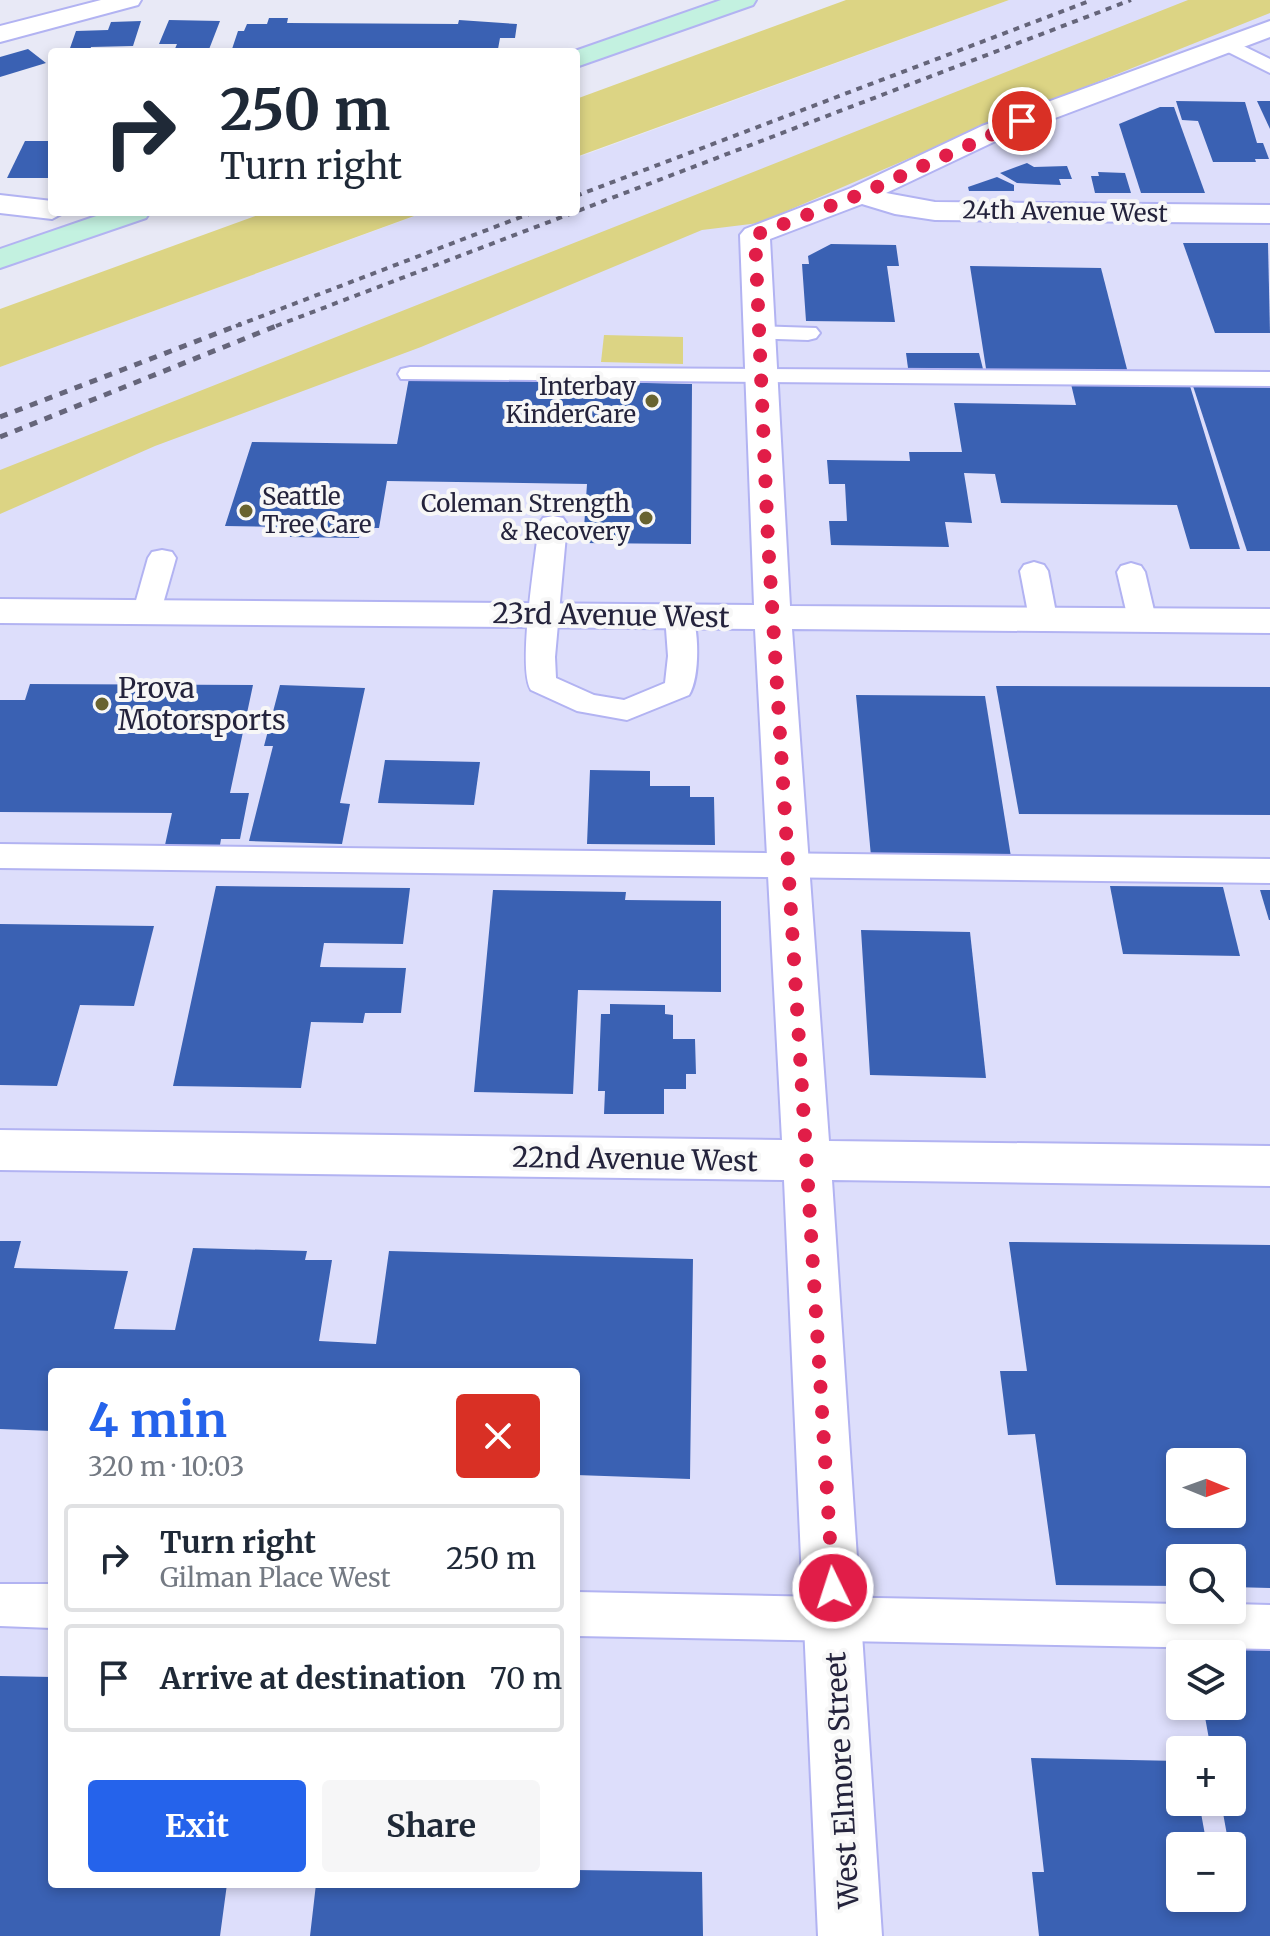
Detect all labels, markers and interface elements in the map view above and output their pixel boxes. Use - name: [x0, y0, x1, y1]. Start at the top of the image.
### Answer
- text: 250 m: [220, 75, 390, 145]
- icon: right: [88, 80, 192, 184]
- pin: [988, 87, 1056, 155]
- icon: arrive: [1000, 99, 1044, 143]
- text: Turn right: [220, 144, 402, 189]
- street label: 24th Avenue West: [962, 194, 1169, 229]
- place label: Interbay KinderCare: [506, 371, 636, 430]
- marker: Interbay KinderCare: [643, 392, 661, 410]
- place label: Seattle Tree Care: [262, 481, 371, 540]
- place label: Coleman Strength & Recovery: [421, 488, 630, 547]
- marker: Seattle Tree Care: [237, 502, 255, 520]
- marker: Coleman Strength & Recovery: [637, 509, 655, 527]
- street label: 23rd Avenue West: [492, 595, 730, 635]
- place label: Prova Motorsports: [118, 670, 286, 738]
- marker: Prova Motorsports: [93, 695, 111, 713]
- street label: 22nd Avenue West: [512, 1139, 758, 1179]
- text: 4 min: [88, 1390, 227, 1450]
- button: close: [456, 1394, 540, 1478]
- north arrow: [1166, 1448, 1246, 1528]
- map controls: [1166, 1448, 1246, 1912]
- text: 320 m · 10:03: [88, 1450, 244, 1483]
- text: Turn right: [160, 1523, 316, 1561]
- icon: right: [92, 1536, 136, 1580]
- text: 250 m: [446, 1539, 536, 1577]
- button: search: [1166, 1544, 1246, 1624]
- position arrow: [791, 1546, 875, 1630]
- text: Gilman Place West: [160, 1561, 391, 1594]
- button: layers: [1166, 1640, 1246, 1720]
- street label: West Elmore Street: [817, 1651, 867, 1910]
- icon: arrive: [92, 1656, 136, 1700]
- text: Arrive at destination: [160, 1659, 466, 1697]
- text: 70 m: [490, 1659, 562, 1697]
- button: +: [1166, 1736, 1246, 1816]
- button: Exit: [88, 1780, 306, 1872]
- button: Share: [322, 1780, 540, 1872]
- button: −: [1166, 1832, 1246, 1912]

